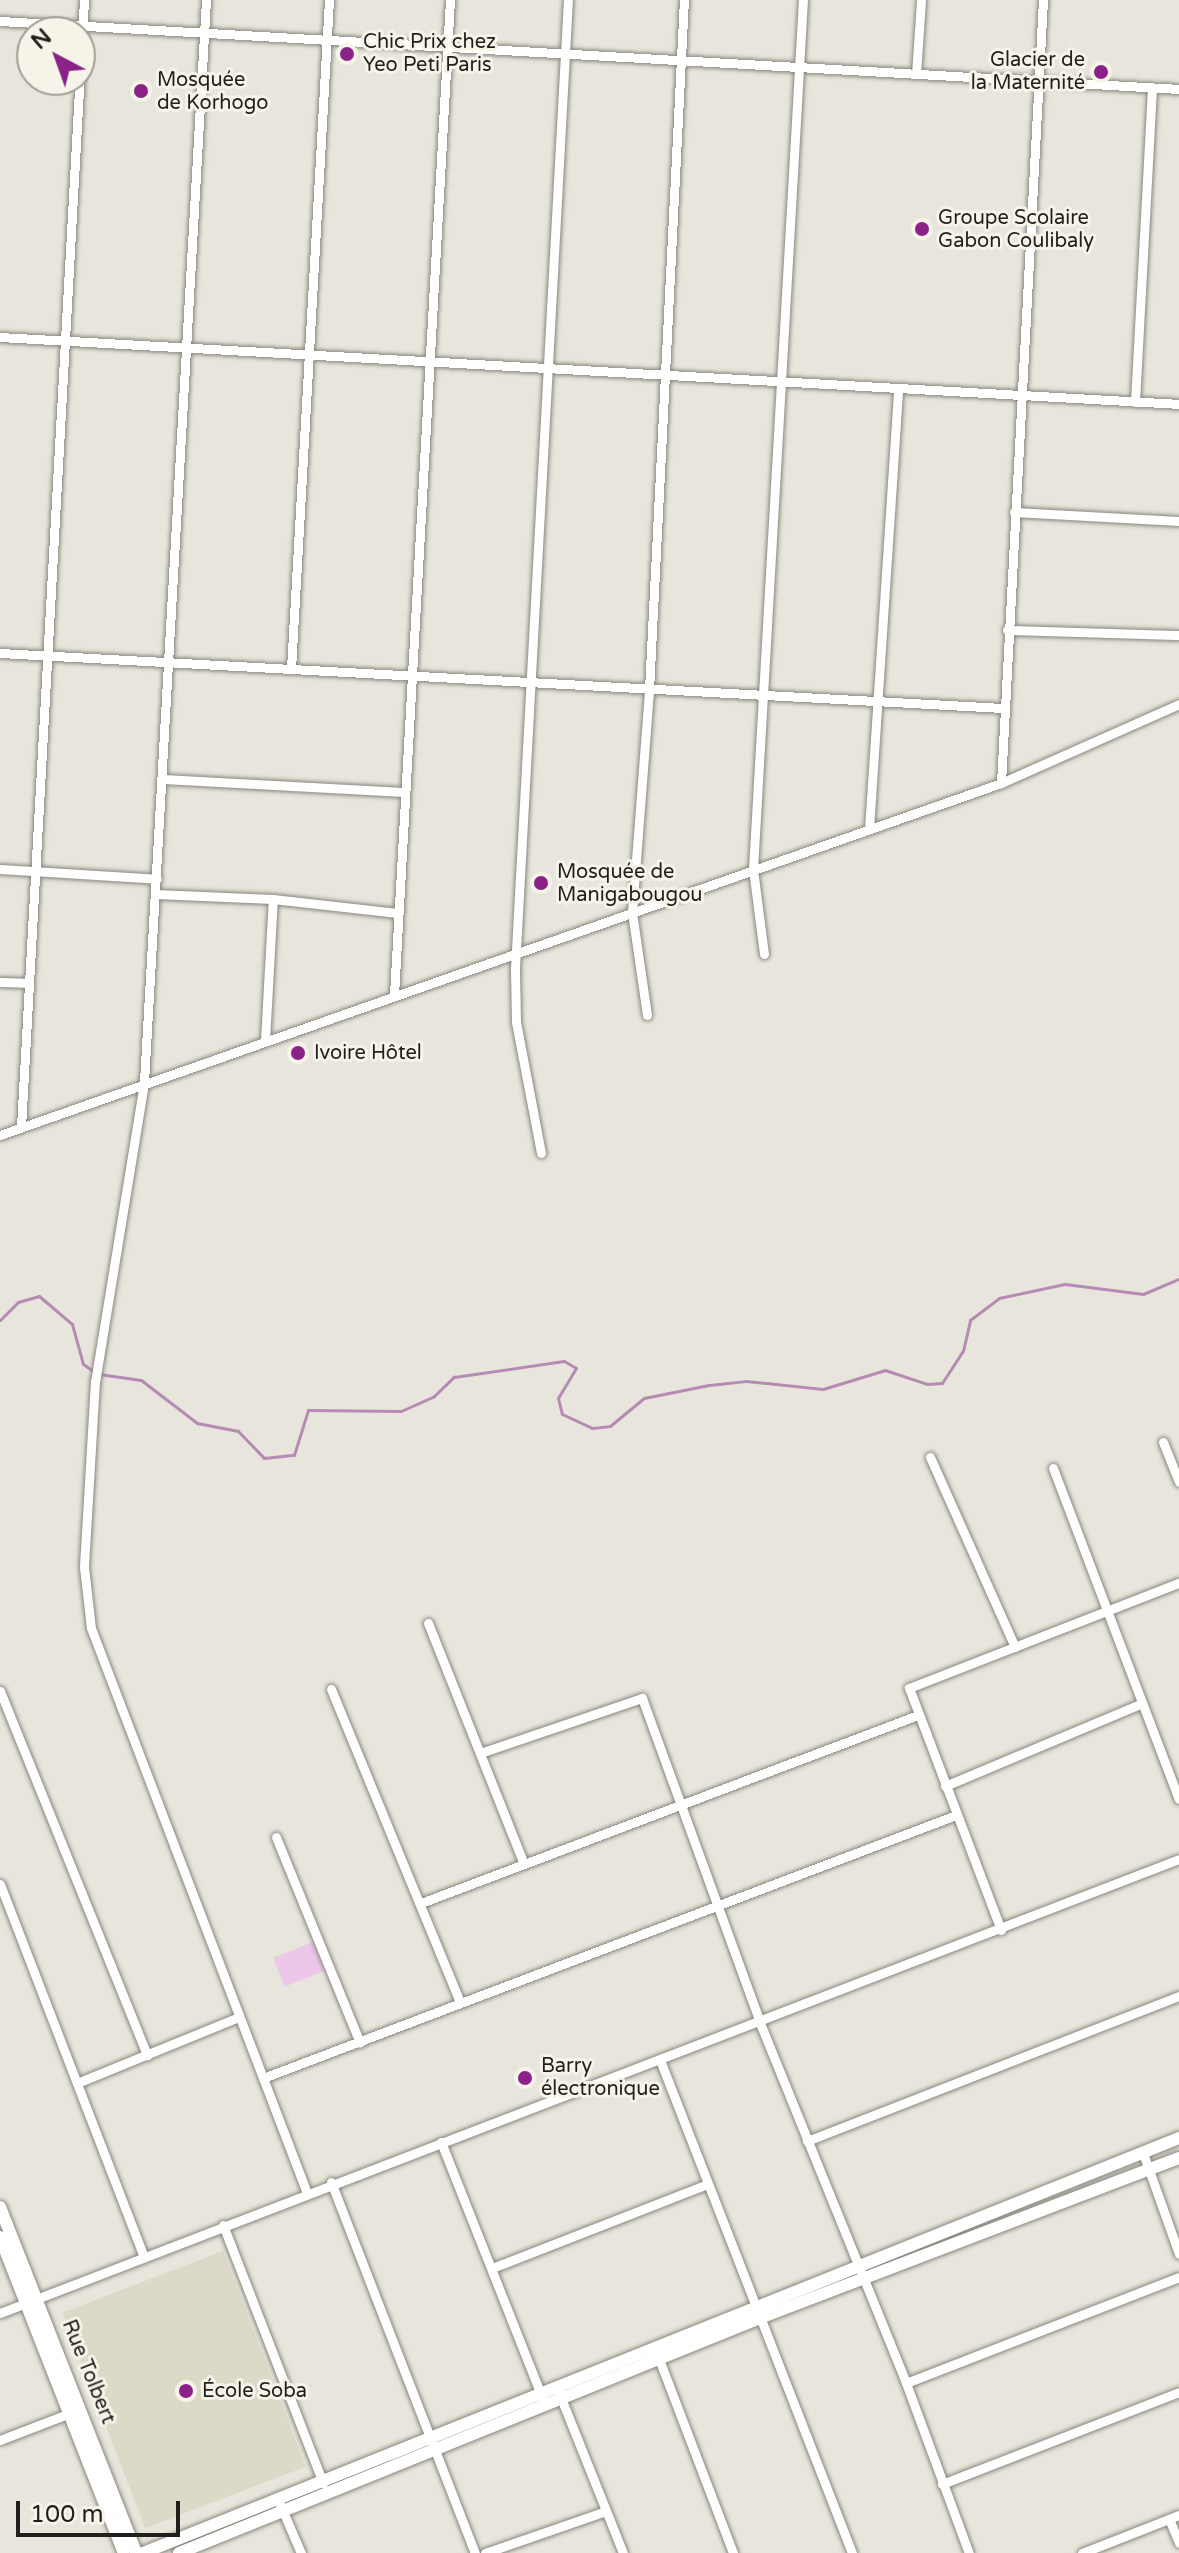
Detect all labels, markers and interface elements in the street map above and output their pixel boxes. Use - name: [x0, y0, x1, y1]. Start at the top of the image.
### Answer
- north arrow: [16, 16, 96, 96]
- text: N: [26, 24, 57, 55]
- place label: Chic Prix chez Yeo Peti Paris: [363, 30, 496, 77]
- marker: Chic Prix chez Yeo Peti Paris: [338, 45, 356, 63]
- place label: Glacier de la Maternité: [971, 48, 1085, 95]
- marker: Glacier de la Maternité: [1092, 63, 1110, 81]
- place label: Mosquée de Korhogo: [157, 68, 268, 115]
- marker: Mosquée de Korhogo: [132, 82, 150, 100]
- place label: Groupe Scolaire Gabon Coulibaly: [938, 206, 1094, 253]
- marker: Groupe Scolaire Gabon Coulibaly: [913, 220, 931, 238]
- place label: Mosquée de Manigabougou: [557, 860, 702, 907]
- marker: Mosquée de Manigabougou: [532, 874, 550, 892]
- place label: Ivoire Hôtel: [314, 1041, 422, 1065]
- marker: Ivoire Hôtel: [289, 1044, 307, 1062]
- place label: Barry électronique: [541, 2054, 660, 2101]
- marker: Barry électronique: [516, 2069, 534, 2087]
- street label: Rue Tolbert: [56, 2316, 120, 2428]
- place label: École Soba: [202, 2379, 307, 2403]
- marker: École Soba: [177, 2382, 195, 2400]
- scale bar: [20, 2485, 184, 2535]
- text: 100 m: [30, 2500, 104, 2529]

